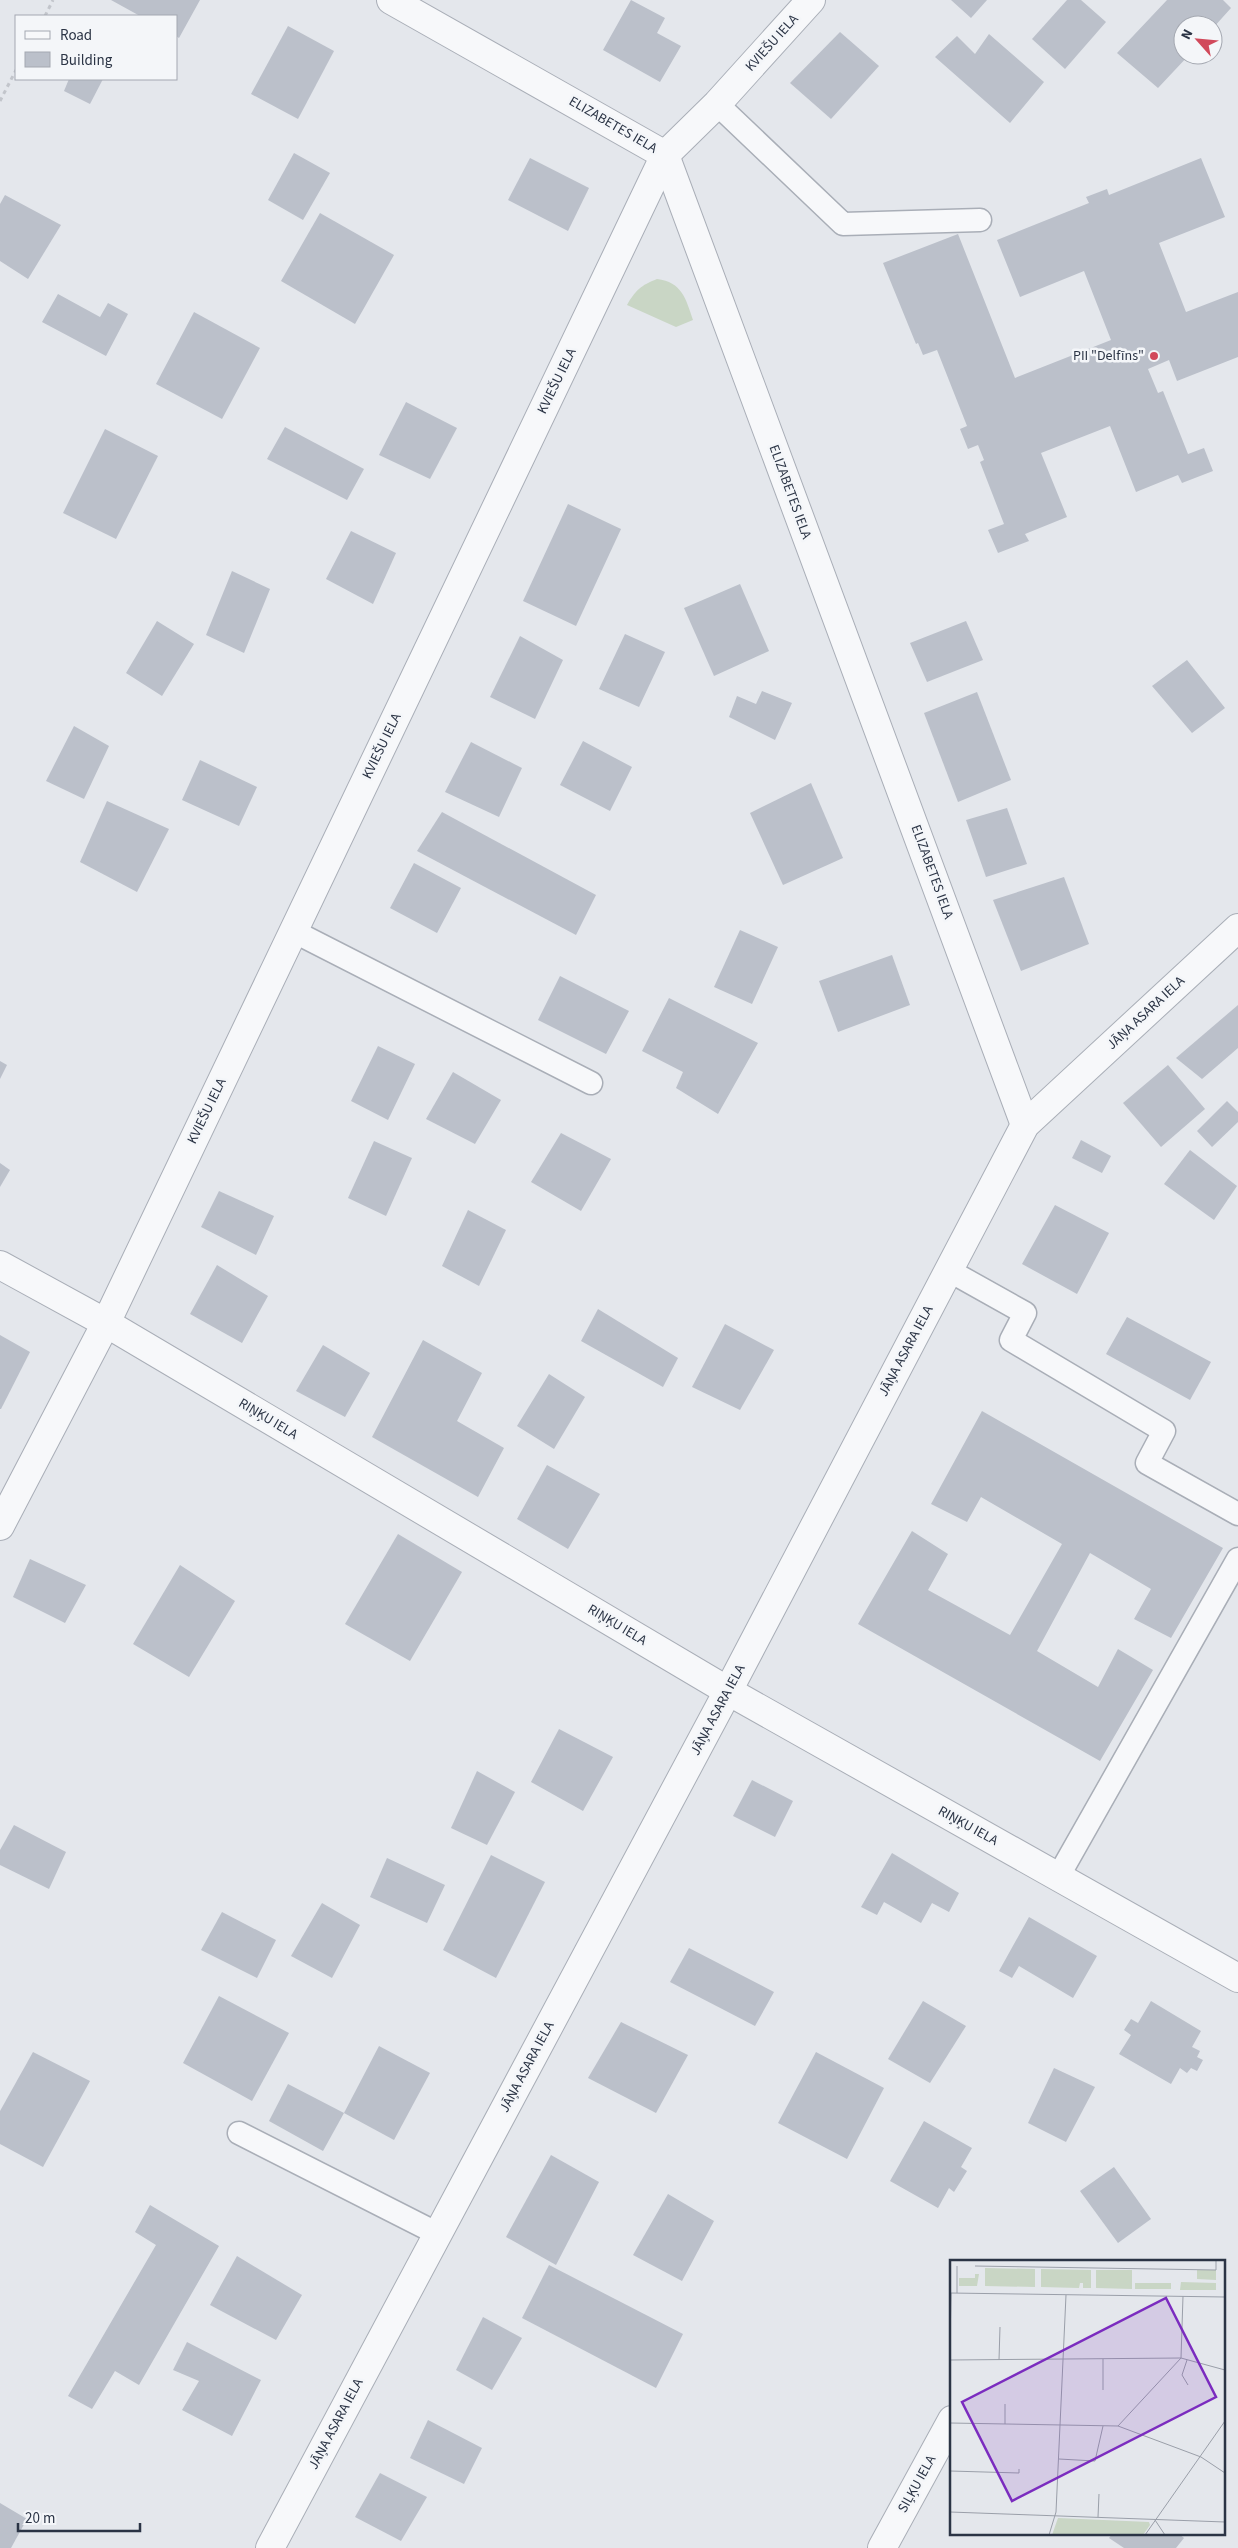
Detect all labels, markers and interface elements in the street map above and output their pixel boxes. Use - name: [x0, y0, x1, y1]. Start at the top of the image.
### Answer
- street label: KVIEŠU IELA: [741, 10, 803, 76]
- legend: [15, 15, 178, 80]
- north arrow: [1173, 15, 1223, 65]
- text: Road: [60, 25, 92, 46]
- text: N: [1176, 26, 1198, 43]
- text: Building: [60, 50, 113, 71]
- street label: ELIZABETES IELA: [565, 92, 661, 159]
- street label: KVIEŠU IELA: [532, 344, 582, 417]
- place label: PII "Delfīns": [1073, 346, 1144, 366]
- marker: PII "Delfīns": [1148, 350, 1160, 362]
- street label: ELIZABETES IELA: [764, 442, 816, 542]
- street label: KVIEŠU IELA: [357, 709, 407, 782]
- street label: ELIZABETES IELA: [906, 822, 958, 922]
- street label: JĀŅA ASARA IELA: [1103, 971, 1190, 1055]
- street label: KVIEŠU IELA: [182, 1074, 232, 1147]
- street label: JĀŅA ASARA IELA: [874, 1302, 939, 1400]
- street label: RIŅĶU IELA: [235, 1393, 302, 1445]
- street label: RIŅĶU IELA: [584, 1599, 651, 1651]
- street label: JĀŅA ASARA IELA: [686, 1661, 751, 1759]
- street label: RIŅĶU IELA: [934, 1801, 1002, 1851]
- street label: JĀŅA ASARA IELA: [495, 2018, 560, 2116]
- inset map: [950, 2260, 1226, 2536]
- street label: JĀŅA ASARA IELA: [304, 2375, 369, 2473]
- street label: SIĻĶU IELA: [893, 2451, 941, 2516]
- scale bar: [18, 2500, 140, 2532]
- text: 20 m: [25, 2508, 55, 2529]

